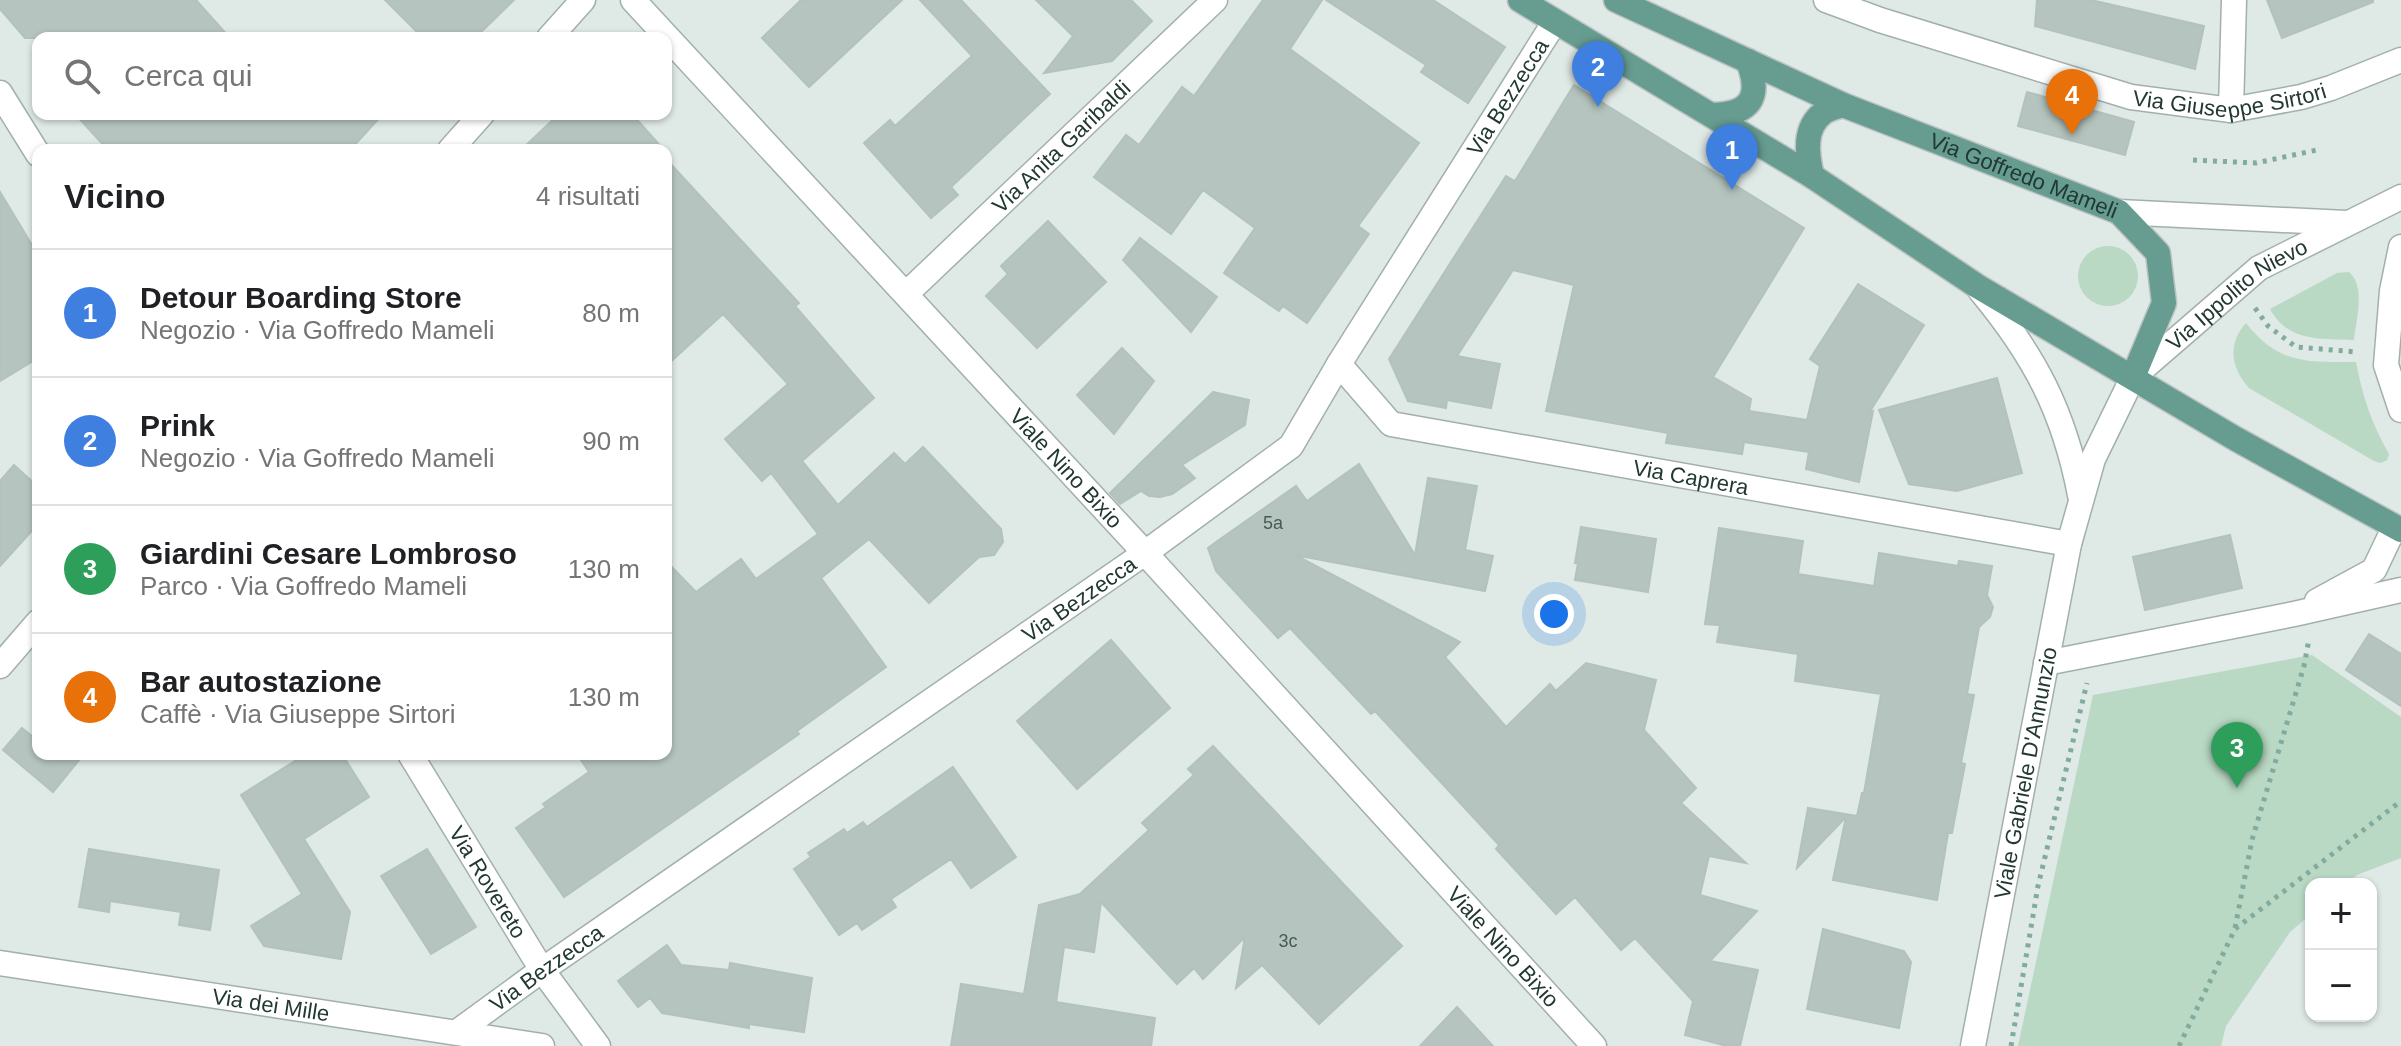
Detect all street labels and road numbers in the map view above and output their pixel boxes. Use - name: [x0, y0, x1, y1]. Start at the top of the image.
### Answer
- street label: Via Bezzecca: [1461, 33, 1554, 160]
- street label: Via Anita Garibaldi: [987, 75, 1135, 218]
- street label: Via Giuseppe Sirtori: [2132, 78, 2329, 123]
- street label: Via Goffredo Mameli: [1926, 127, 2121, 223]
- street label: Via Ippolito Nievo: [2161, 233, 2311, 355]
- street label: Viale Nino Bixio: [1005, 403, 1128, 533]
- street label: Via Caprera: [1631, 455, 1752, 500]
- street label: Via Bezzecca: [1017, 550, 1141, 647]
- street label: Viale Gabriele D'Annunzio: [1989, 645, 2062, 901]
- street label: Via Rovereto: [444, 821, 532, 943]
- street label: Viale Nino Bixio: [1442, 881, 1564, 1012]
- street label: Via Bezzecca: [485, 919, 608, 1016]
- street label: Via dei Mille: [210, 983, 331, 1026]

